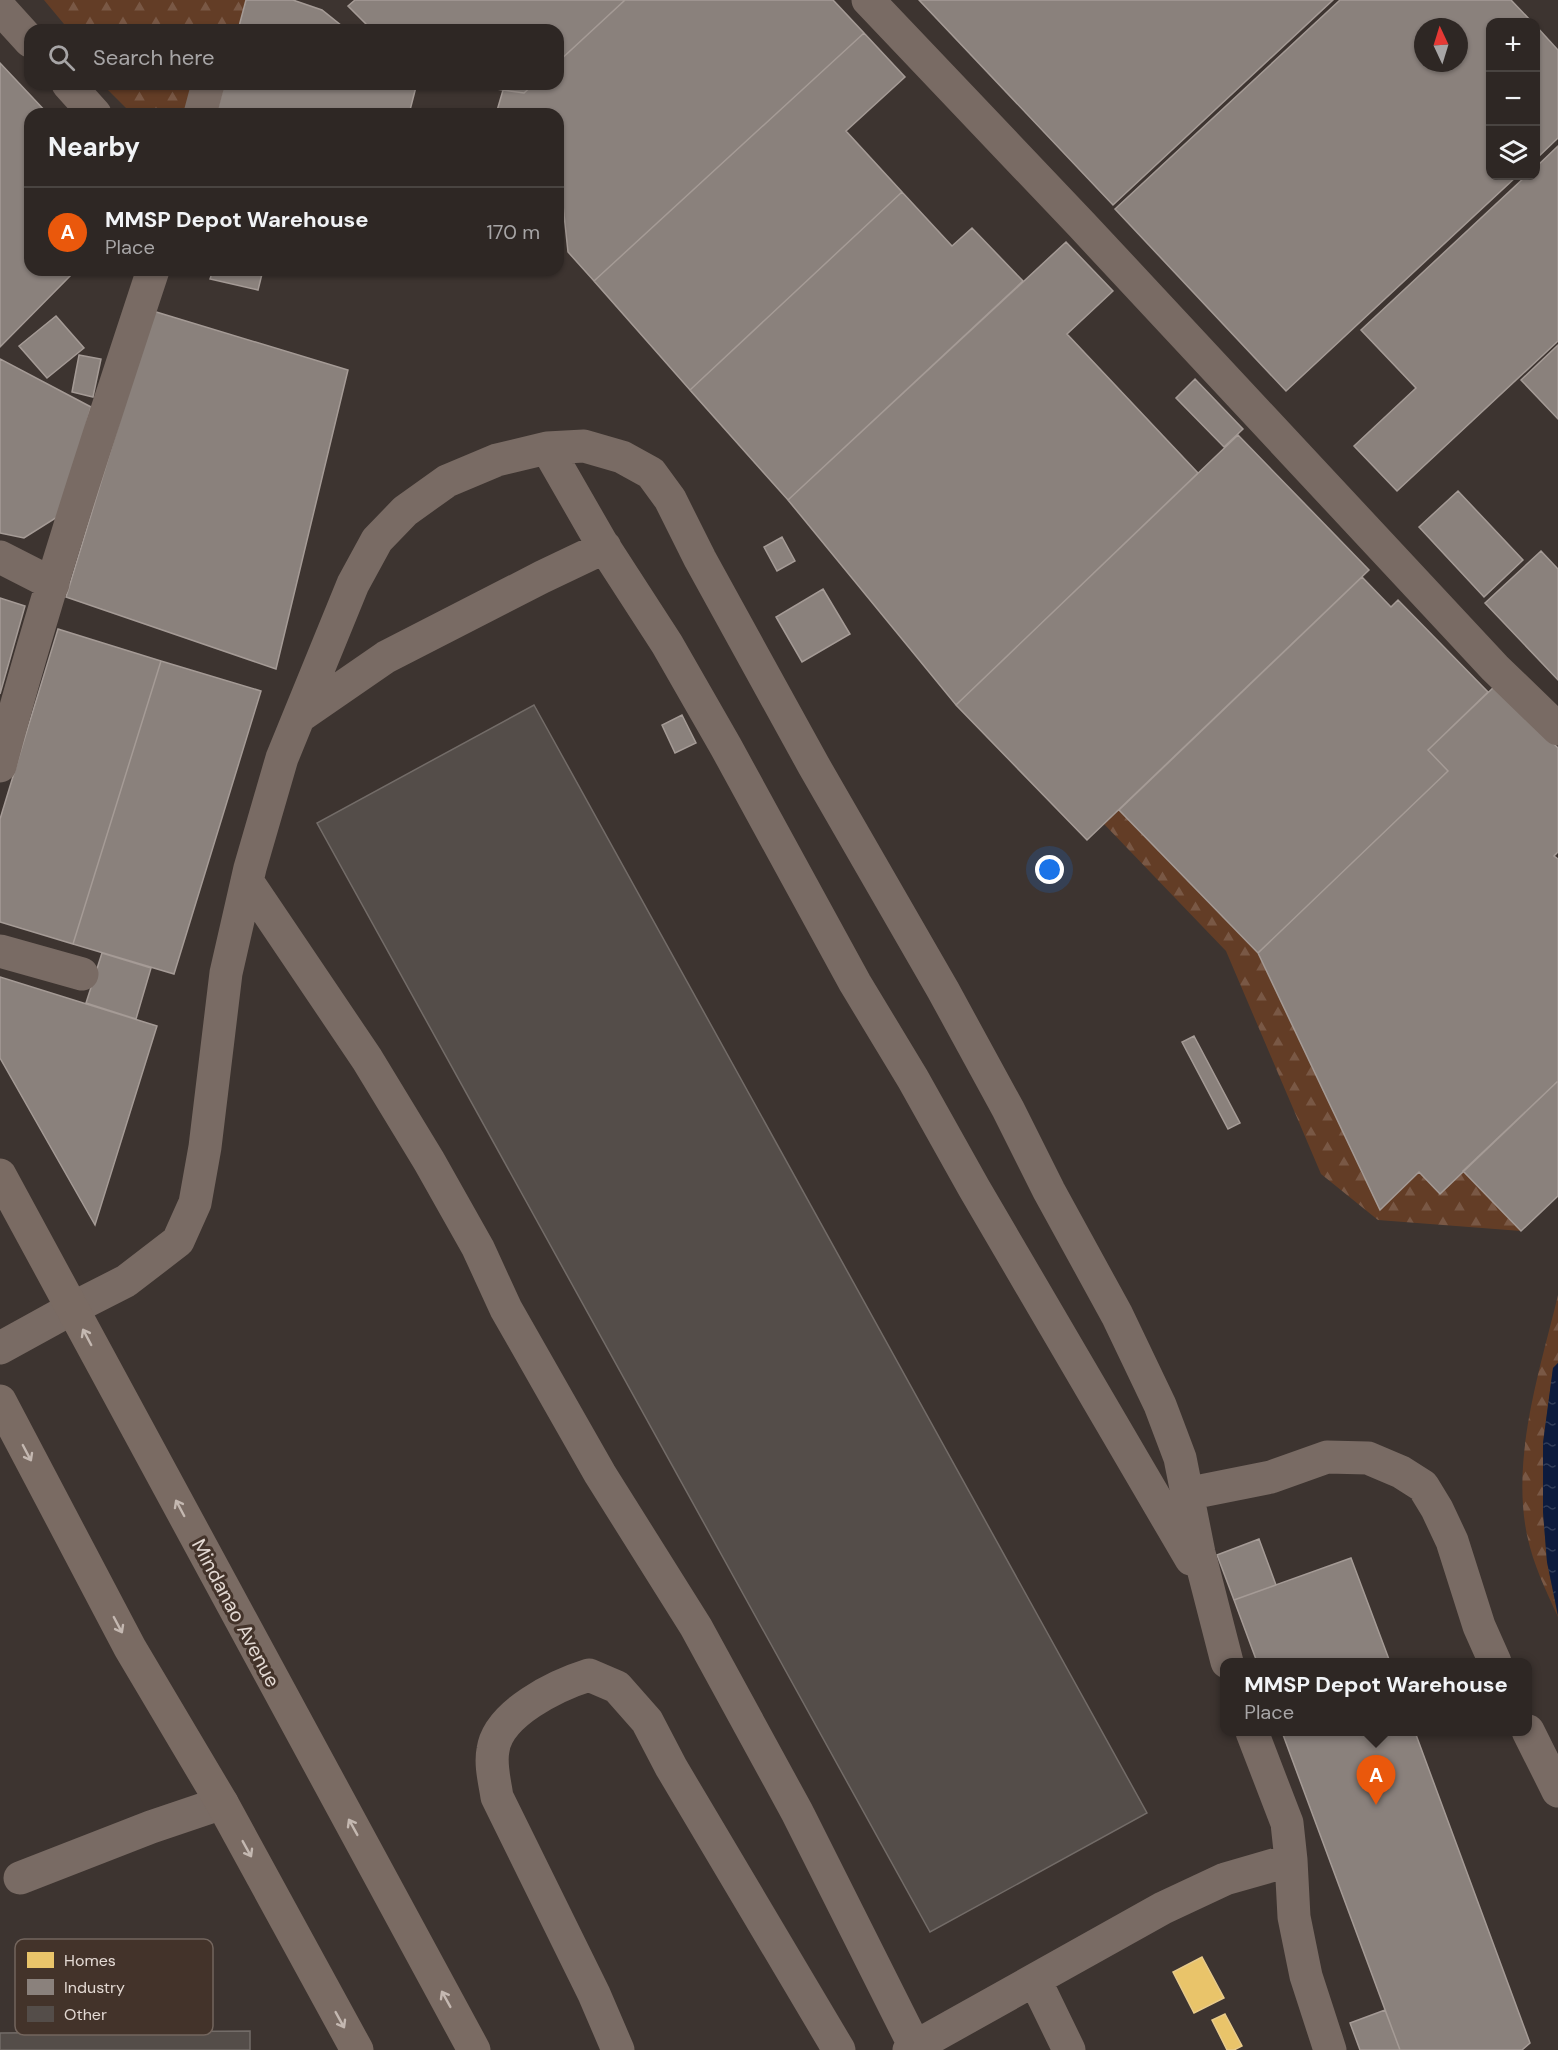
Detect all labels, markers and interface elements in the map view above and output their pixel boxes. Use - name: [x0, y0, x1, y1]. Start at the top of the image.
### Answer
- north arrow: [1414, 18, 1468, 72]
- map controls: [1486, 18, 1540, 180]
- button: +: [1486, 18, 1540, 72]
- search box: [24, 24, 564, 90]
- icon: search: [45, 41, 78, 74]
- text: Search here: [93, 43, 214, 72]
- button: −: [1486, 72, 1540, 126]
- button: layers: [1486, 126, 1540, 180]
- text: Nearby: [48, 130, 140, 164]
- text: MMSP Depot Warehouse: [105, 205, 368, 234]
- text: A: [60, 219, 75, 245]
- text: 170 m: [487, 219, 540, 245]
- text: Place: [105, 234, 155, 260]
- your location: [1035, 855, 1064, 884]
- one-way arrow: [81, 1329, 93, 1346]
- one-way arrow: [22, 1443, 33, 1461]
- one-way arrow: [174, 1500, 186, 1517]
- street label: Mindanao Avenue: [186, 1534, 286, 1692]
- one-way arrow: [113, 1616, 124, 1634]
- popup: [1220, 1658, 1532, 1736]
- text: MMSP Depot Warehouse: [1244, 1670, 1508, 1699]
- text: Place: [1244, 1699, 1294, 1725]
- pin: A: [1356, 1756, 1396, 1805]
- one-way arrow: [347, 1819, 358, 1837]
- one-way arrow: [242, 1839, 253, 1857]
- legend: [15, 1939, 213, 2035]
- text: Homes: [64, 1950, 116, 1971]
- text: Industry: [64, 1977, 125, 1998]
- one-way arrow: [440, 1990, 451, 2008]
- text: Other: [64, 2004, 107, 2025]
- one-way arrow: [334, 2011, 346, 2028]

